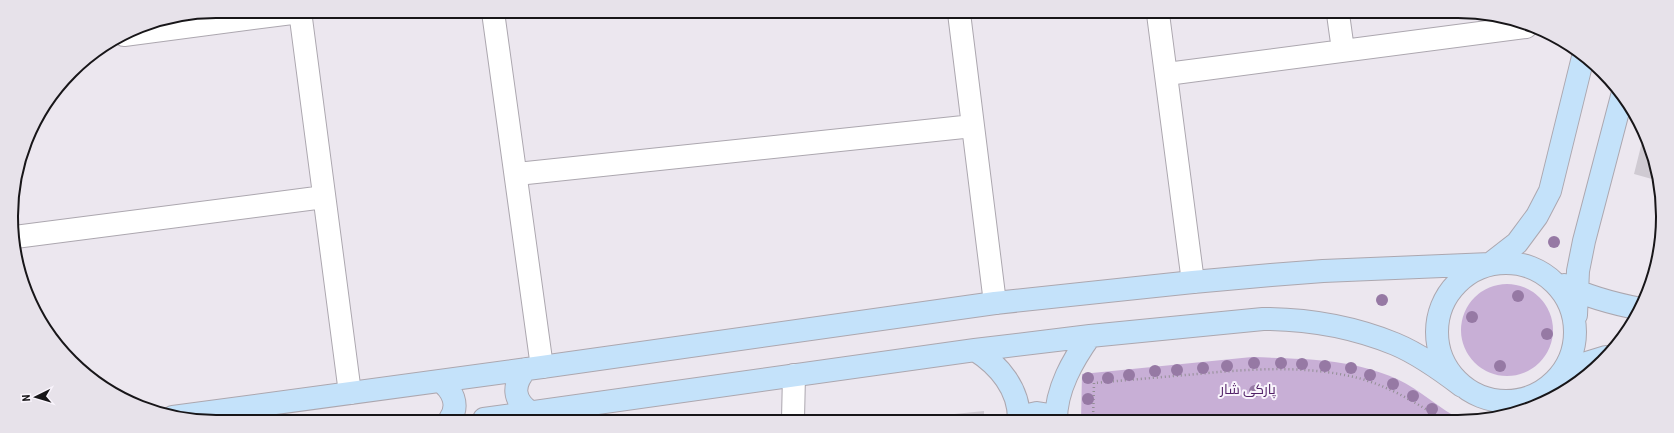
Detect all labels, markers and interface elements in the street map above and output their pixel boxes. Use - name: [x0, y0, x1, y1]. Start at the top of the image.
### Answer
- north arrow: [16, 377, 56, 417]
- park label: پارکی شار: [1219, 381, 1276, 399]
- text: N: [20, 394, 33, 402]

